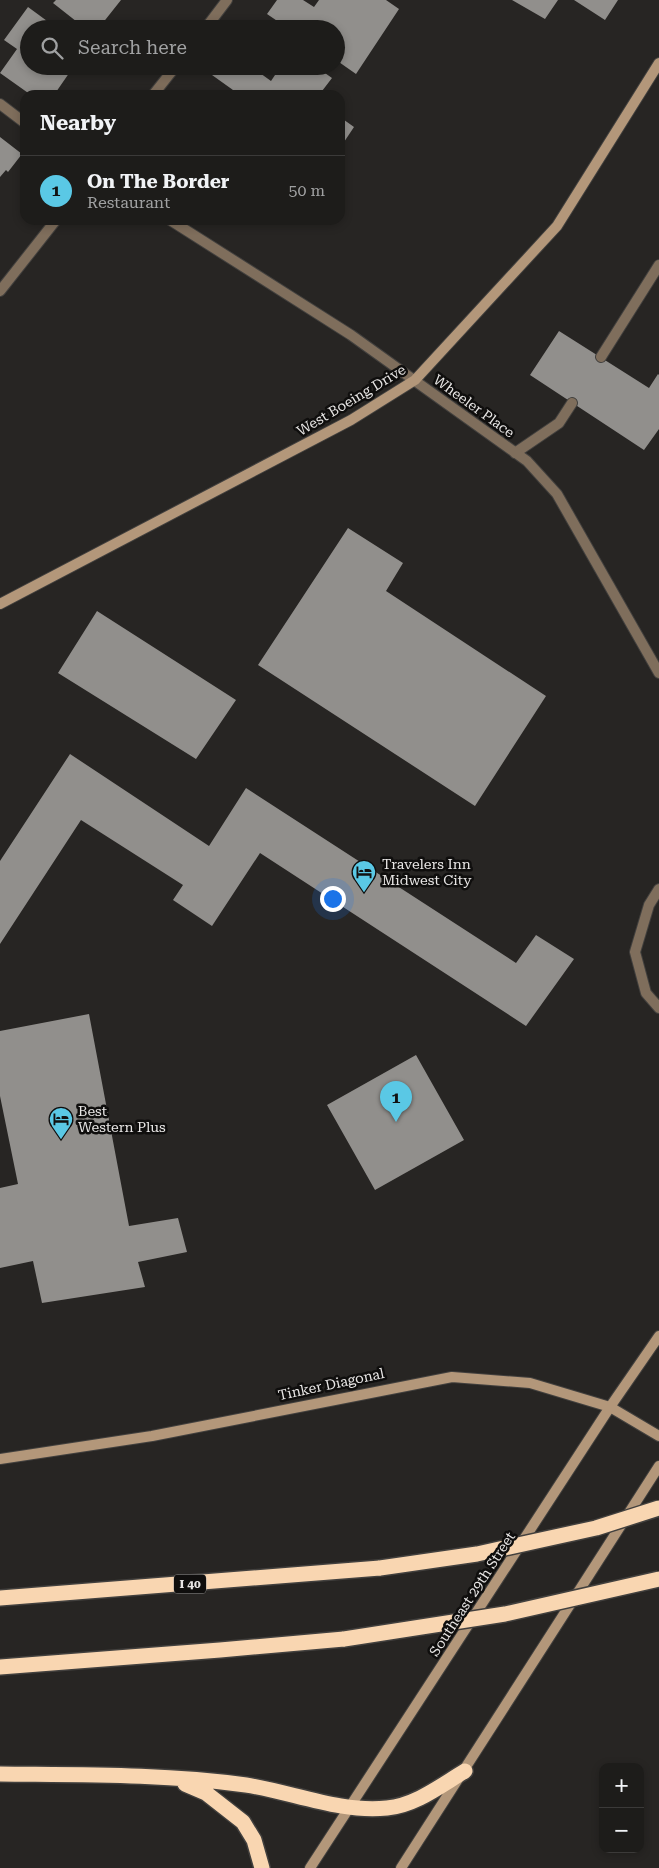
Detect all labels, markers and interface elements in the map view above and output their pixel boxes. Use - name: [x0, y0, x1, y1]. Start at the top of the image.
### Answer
- search box: [20, 20, 345, 75]
- icon: search: [38, 34, 66, 62]
- text: Search here: [78, 36, 187, 59]
- text: Nearby: [40, 111, 116, 135]
- text: On The Border: [87, 170, 229, 193]
- text: 1: [52, 181, 60, 200]
- text: 50 m: [288, 181, 325, 200]
- text: Restaurant: [87, 193, 170, 212]
- street label: West Boeing Drive: [294, 361, 409, 439]
- street label: Wheeler Place: [430, 371, 518, 441]
- place label: Travelers Inn Midwest City: [382, 856, 472, 888]
- hotel icon: Travelers Inn Midwest City: [351, 859, 377, 893]
- your location: [320, 886, 346, 912]
- pin: 1: [380, 1081, 412, 1122]
- place label: Best Western Plus: [78, 1103, 166, 1135]
- hotel icon: Best Western Plus: [48, 1106, 74, 1140]
- street label: Tinker Diagonal: [276, 1365, 386, 1403]
- street label: Southeast 29th Street: [426, 1529, 518, 1659]
- road number: I 40: [174, 1575, 206, 1594]
- map controls: [599, 1763, 644, 1853]
- button: +: [599, 1763, 644, 1808]
- button: −: [599, 1808, 644, 1853]

